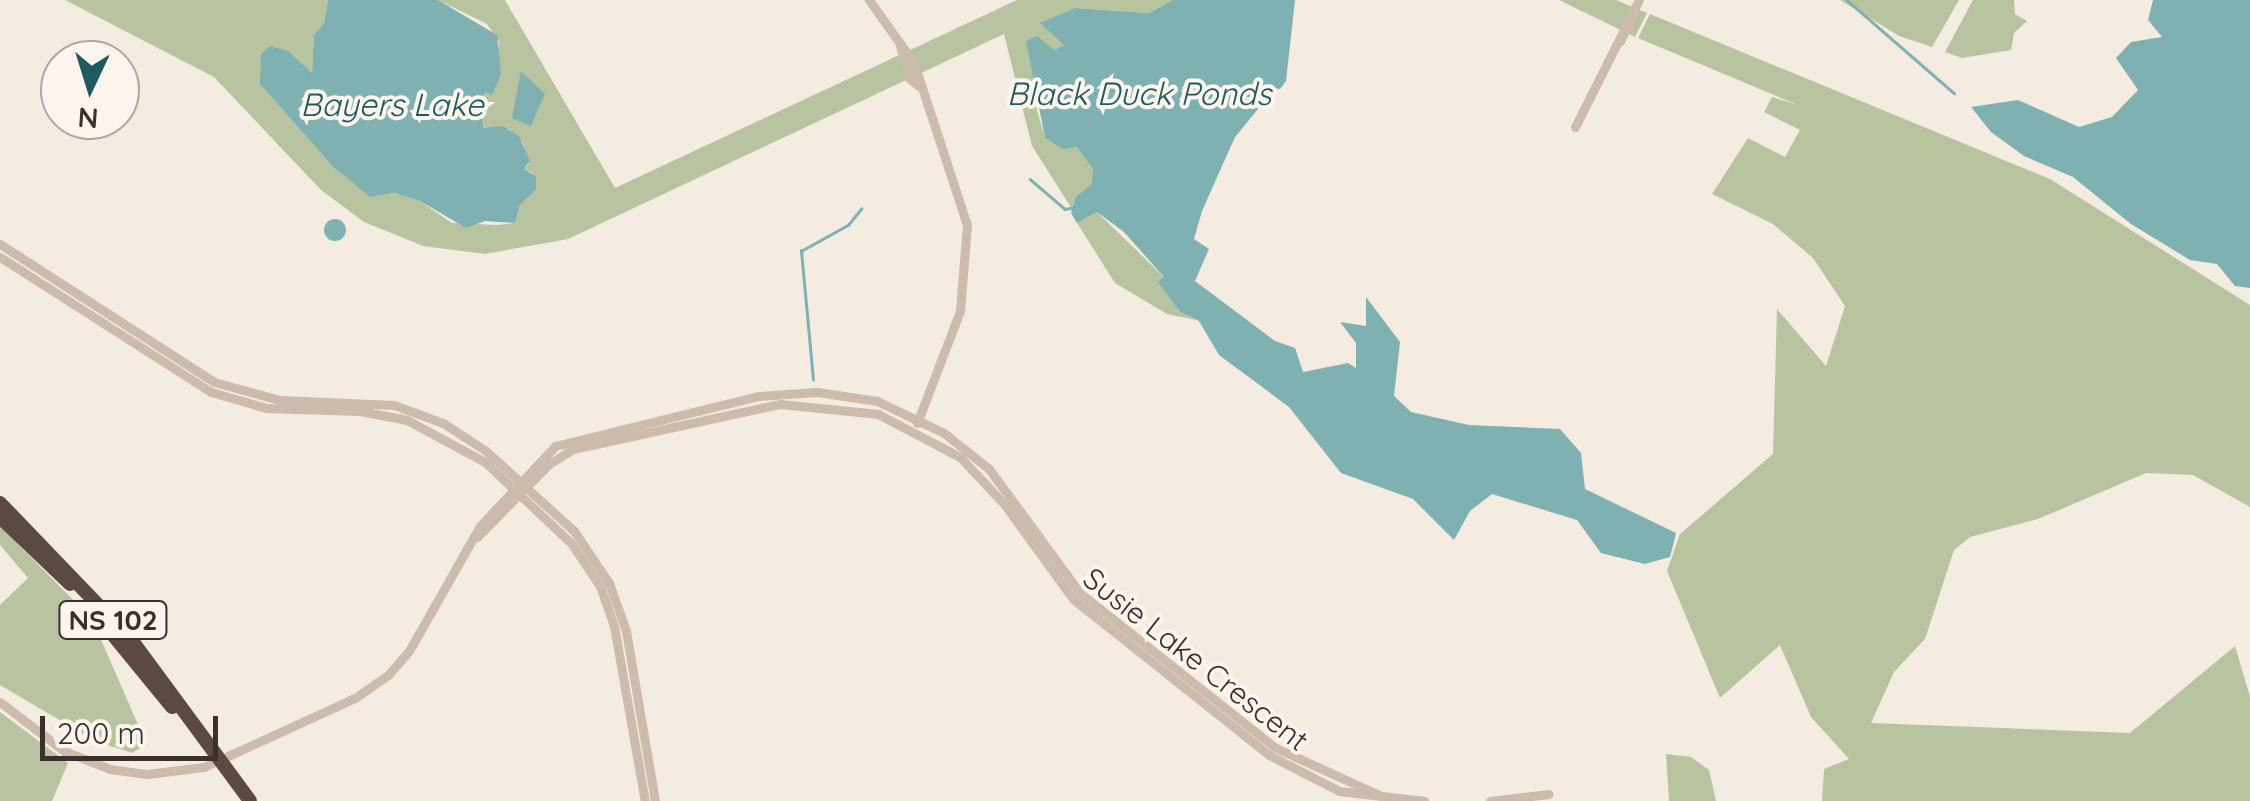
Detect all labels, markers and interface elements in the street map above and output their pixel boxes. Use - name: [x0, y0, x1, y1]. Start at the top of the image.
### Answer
- north arrow: [40, 40, 140, 140]
- water label: Black Duck Ponds: [1007, 74, 1271, 112]
- water label: Bayers Lake: [300, 85, 484, 123]
- text: N: [77, 100, 100, 137]
- street label: Susie Lake Crescent: [1076, 560, 1316, 758]
- road number: NS 102: [58, 597, 168, 643]
- scale bar: [45, 696, 222, 758]
- text: 200 m: [57, 714, 145, 752]

